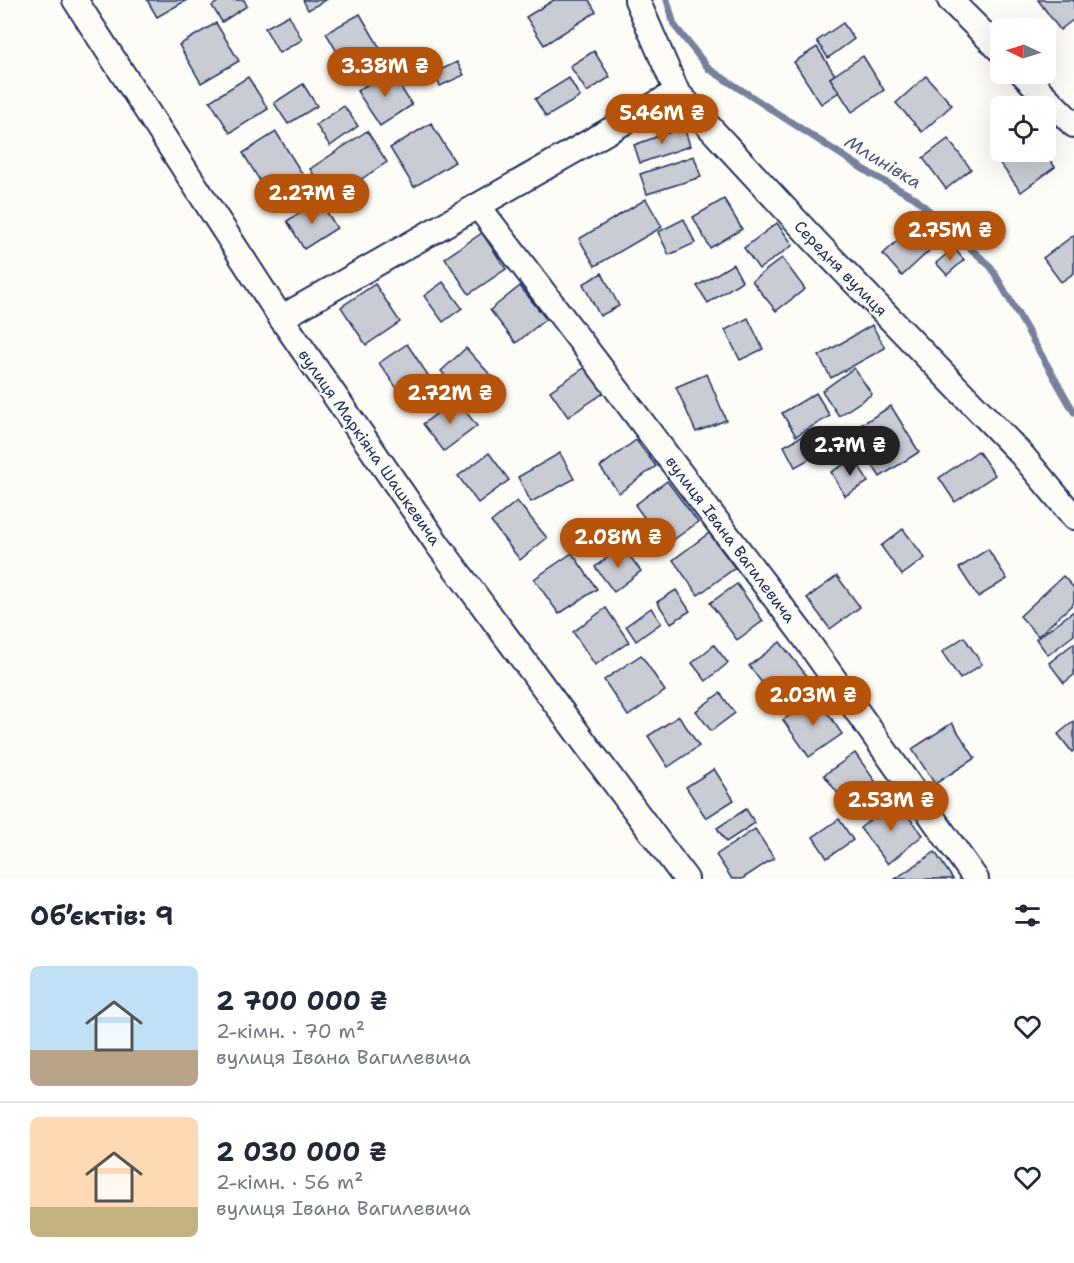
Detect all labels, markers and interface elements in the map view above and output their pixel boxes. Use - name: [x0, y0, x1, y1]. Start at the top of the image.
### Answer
- north arrow: [990, 18, 1056, 84]
- map controls: [990, 18, 1056, 162]
- pin: 3.38M ₴: [330, 47, 440, 98]
- text: 3.38M ₴: [341, 53, 429, 79]
- pin: 5.46M ₴: [607, 94, 717, 145]
- button: locate: [990, 96, 1056, 162]
- text: 5.46M ₴: [619, 100, 705, 126]
- water label: Млинівка: [840, 130, 926, 194]
- pin: 2.27M ₴: [257, 174, 367, 225]
- text: 2.27M ₴: [268, 180, 356, 206]
- pin: 2.75M ₴: [895, 211, 1005, 262]
- street label: Середня вулиця: [790, 216, 892, 321]
- text: 2.75M ₴: [908, 217, 992, 243]
- street label: вулиця Маркіяна Шашкевича: [294, 345, 446, 550]
- pin: 2.72M ₴: [395, 374, 505, 425]
- text: 2.72M ₴: [407, 380, 493, 406]
- pin: 2.7M ₴: [801, 426, 899, 477]
- text: 2.7M ₴: [814, 432, 886, 458]
- street label: вулиця Івана Вагилевича: [661, 452, 800, 627]
- pin: 2.08M ₴: [563, 518, 673, 569]
- text: 2.08M ₴: [574, 524, 662, 550]
- pin: 2.03M ₴: [758, 676, 868, 727]
- text: 2.03M ₴: [769, 682, 857, 708]
- pin: 2.53M ₴: [836, 781, 946, 832]
- text: 2.53M ₴: [848, 787, 934, 813]
- text: Об’єктів: 9: [30, 898, 173, 933]
- icon: filters: [1011, 899, 1044, 932]
- text: 2 700 000 ₴: [216, 983, 388, 1018]
- icon: home: [78, 990, 150, 1062]
- icon: heart: [1011, 1010, 1044, 1043]
- text: 2-кімн. · 70 m²: [216, 1018, 365, 1044]
- text: вулиця Івана Вагилевича: [216, 1044, 471, 1070]
- text: 2 030 000 ₴: [216, 1134, 387, 1169]
- icon: home: [78, 1141, 150, 1213]
- icon: heart: [1011, 1161, 1044, 1194]
- text: 2-кімн. · 56 m²: [216, 1169, 363, 1195]
- text: вулиця Івана Вагилевича: [216, 1195, 471, 1221]

